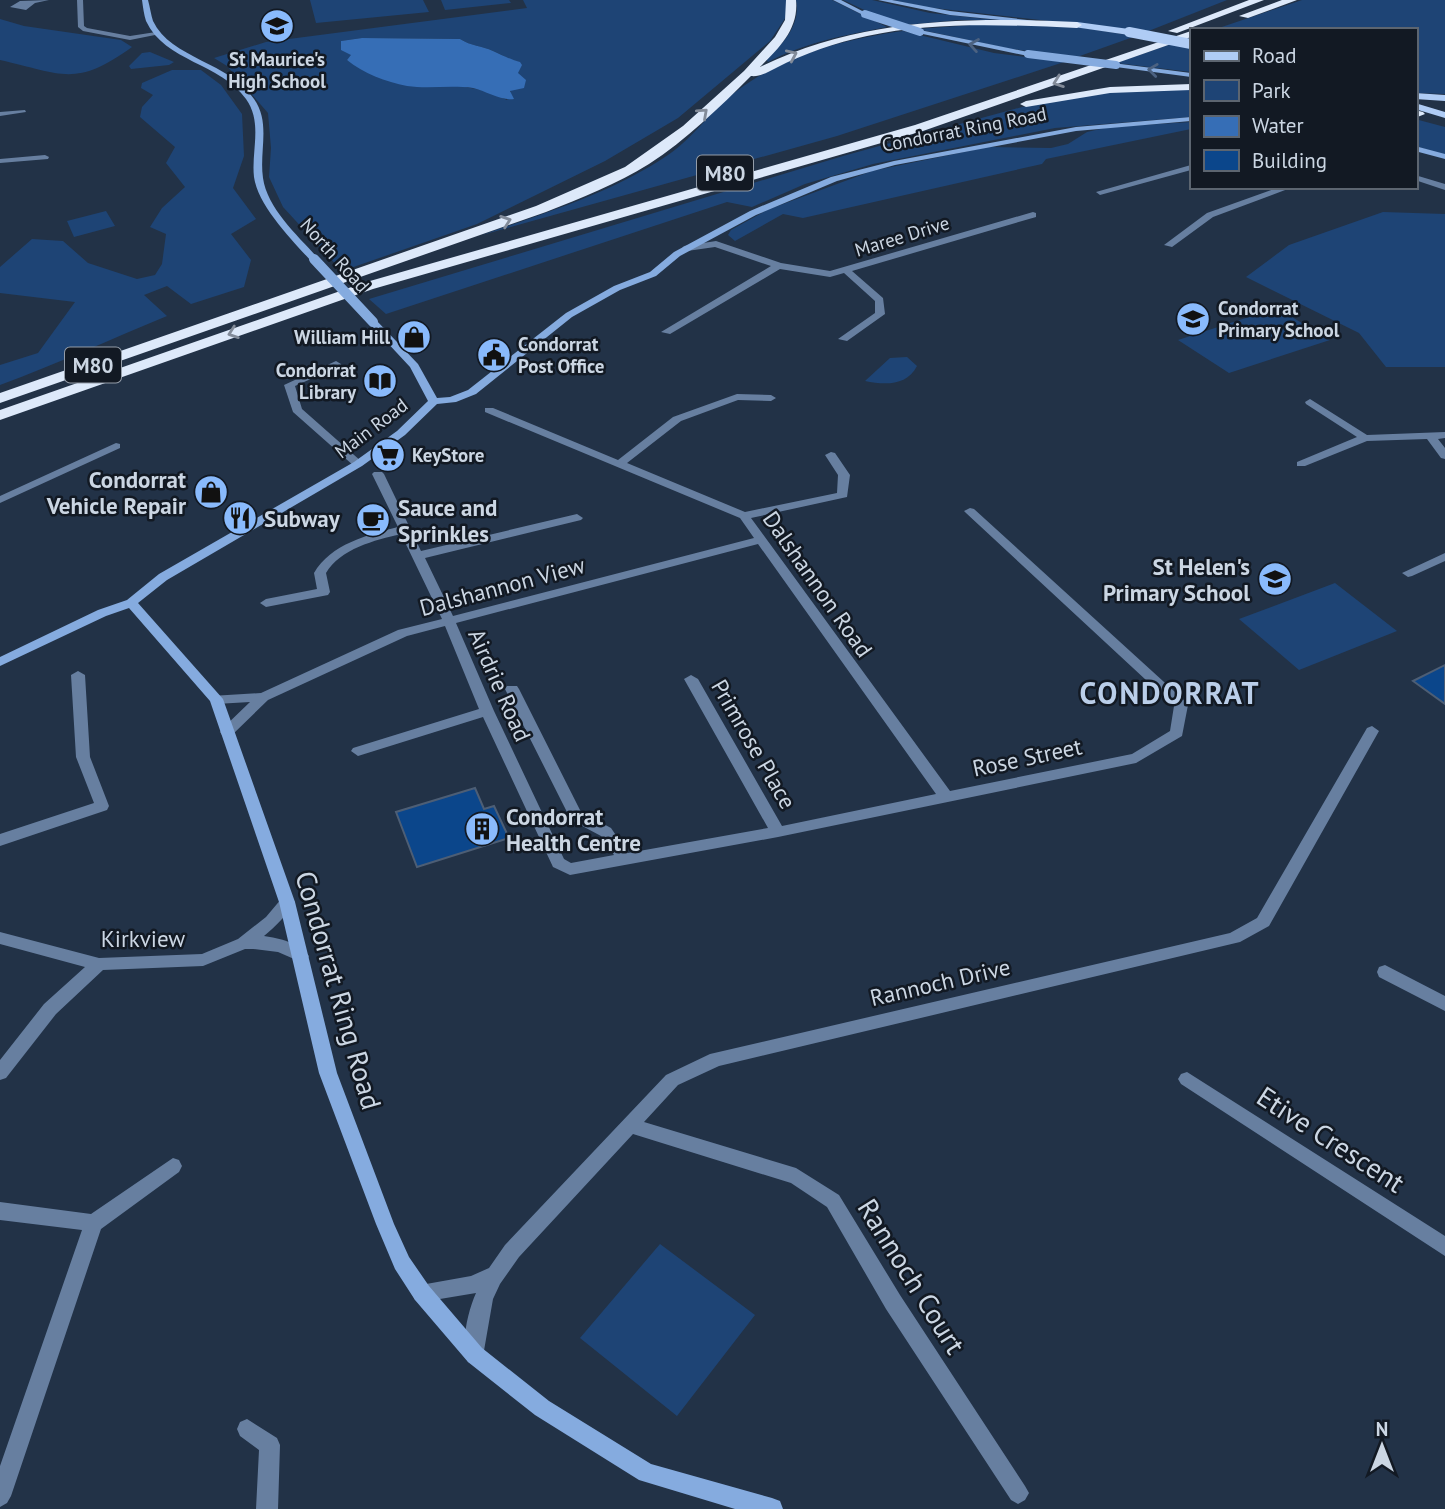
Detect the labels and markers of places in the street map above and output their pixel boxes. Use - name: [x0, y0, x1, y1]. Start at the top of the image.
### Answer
- school or university icon: St Maurice's High School: [258, 7, 296, 45]
- place label: St Maurice's High School: [228, 47, 326, 93]
- place label: Condorrat Primary School: [1218, 296, 1340, 342]
- school or university icon: Condorrat Primary School: [1174, 300, 1212, 338]
- shop icon: William Hill: [395, 318, 433, 356]
- place label: William Hill: [294, 325, 390, 349]
- place label: Condorrat Post Office: [518, 332, 605, 378]
- public building icon: Condorrat Post Office: [475, 336, 513, 374]
- place label: Condorrat Library: [276, 358, 357, 404]
- library icon: Condorrat Library: [361, 362, 399, 400]
- supermarket icon: KeyStore: [369, 436, 407, 474]
- place label: KeyStore: [412, 443, 484, 467]
- place label: Condorrat Vehicle Repair: [46, 465, 187, 520]
- shop icon: Condorrat Vehicle Repair: [192, 473, 230, 511]
- place label: Sauce and Sprinkles: [398, 493, 497, 548]
- restaurant icon: Subway: [221, 499, 259, 537]
- cafe icon: Sauce and Sprinkles: [354, 501, 392, 539]
- place label: Subway: [264, 504, 341, 533]
- place label: St Helen's Primary School: [1103, 552, 1250, 607]
- school or university icon: St Helen's Primary School: [1256, 560, 1294, 598]
- place label: Condorrat Health Centre: [506, 802, 641, 857]
- building icon: Condorrat Health Centre: [463, 810, 501, 848]

